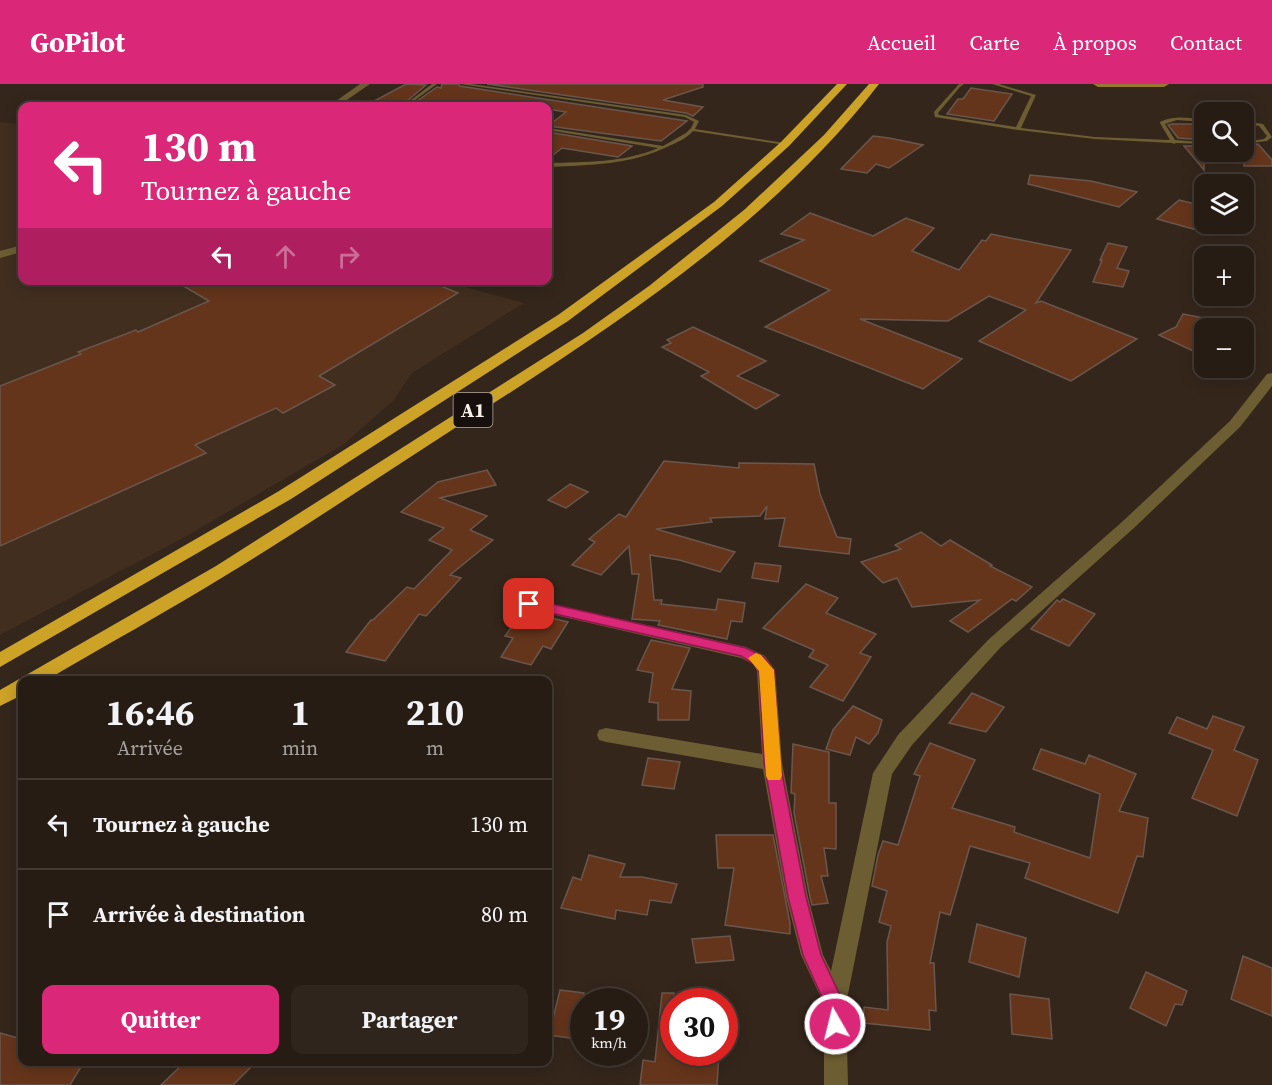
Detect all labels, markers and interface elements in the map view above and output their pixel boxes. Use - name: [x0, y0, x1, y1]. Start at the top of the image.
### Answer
- text: GoPilot: [30, 23, 125, 61]
- text: Accueil: [867, 28, 936, 57]
- text: Carte: [969, 28, 1020, 57]
- text: À propos: [1053, 28, 1137, 57]
- text: Contact: [1170, 28, 1242, 57]
- map controls: [1194, 102, 1254, 378]
- button: search: [1194, 102, 1254, 162]
- text: 130 m: [141, 117, 256, 175]
- icon: left: [42, 126, 120, 204]
- text: Tournez à gauche: [141, 172, 351, 209]
- button: layers: [1194, 174, 1254, 234]
- icon: left: [206, 240, 239, 273]
- icon: ahead: [269, 240, 302, 273]
- icon: right: [332, 240, 365, 273]
- button: +: [1194, 246, 1254, 306]
- button: −: [1194, 318, 1254, 378]
- road number: A1: [454, 393, 492, 427]
- pin: [503, 578, 554, 629]
- icon: arrive: [512, 587, 545, 620]
- text: 16:46: [106, 688, 194, 737]
- text: 1: [290, 688, 310, 737]
- text: 210: [406, 688, 464, 737]
- text: Arrivée: [117, 734, 183, 762]
- text: min: [282, 734, 318, 762]
- text: m: [426, 734, 444, 762]
- icon: left: [42, 808, 75, 841]
- text: Tournez à gauche: [93, 809, 270, 839]
- text: 130 m: [470, 809, 528, 839]
- icon: arrive: [42, 898, 75, 931]
- text: Arrivée à destination: [93, 899, 305, 929]
- text: 80 m: [481, 899, 528, 929]
- button: Quitter: [42, 985, 279, 1054]
- button: Partager: [291, 985, 528, 1054]
- speed limit sign: 30: [660, 988, 738, 1066]
- position arrow: [803, 992, 867, 1056]
- text: 19: [593, 999, 625, 1040]
- text: km/h: [591, 1032, 627, 1053]

